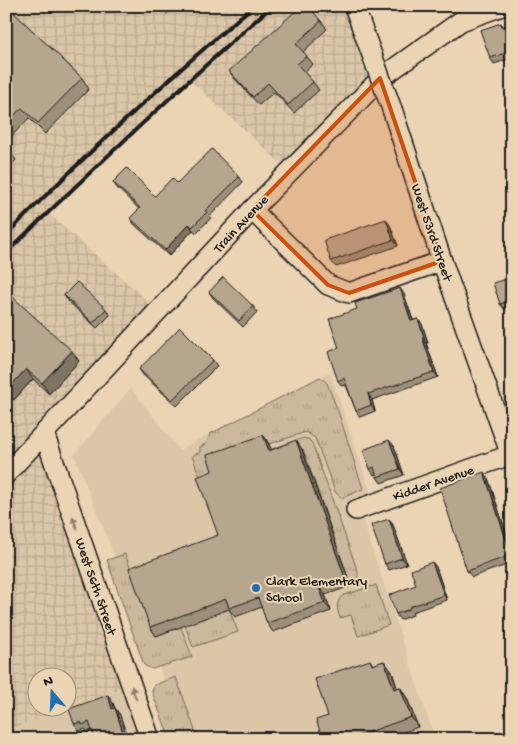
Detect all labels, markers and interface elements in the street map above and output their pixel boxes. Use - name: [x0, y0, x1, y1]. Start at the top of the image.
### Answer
- street label: West 53rd Street: [406, 182, 456, 285]
- street label: Train Avenue: [210, 192, 274, 258]
- street label: Kidder Avenue: [391, 462, 477, 506]
- one-way arrow: [71, 515, 79, 530]
- street label: West 56th Street: [70, 536, 120, 639]
- place label: Clark Elementary School: [266, 574, 367, 607]
- marker: Clark Elementary School: [250, 582, 262, 594]
- north arrow: [28, 668, 78, 718]
- text: N: [41, 673, 56, 692]
- one-way arrow: [130, 685, 138, 700]

